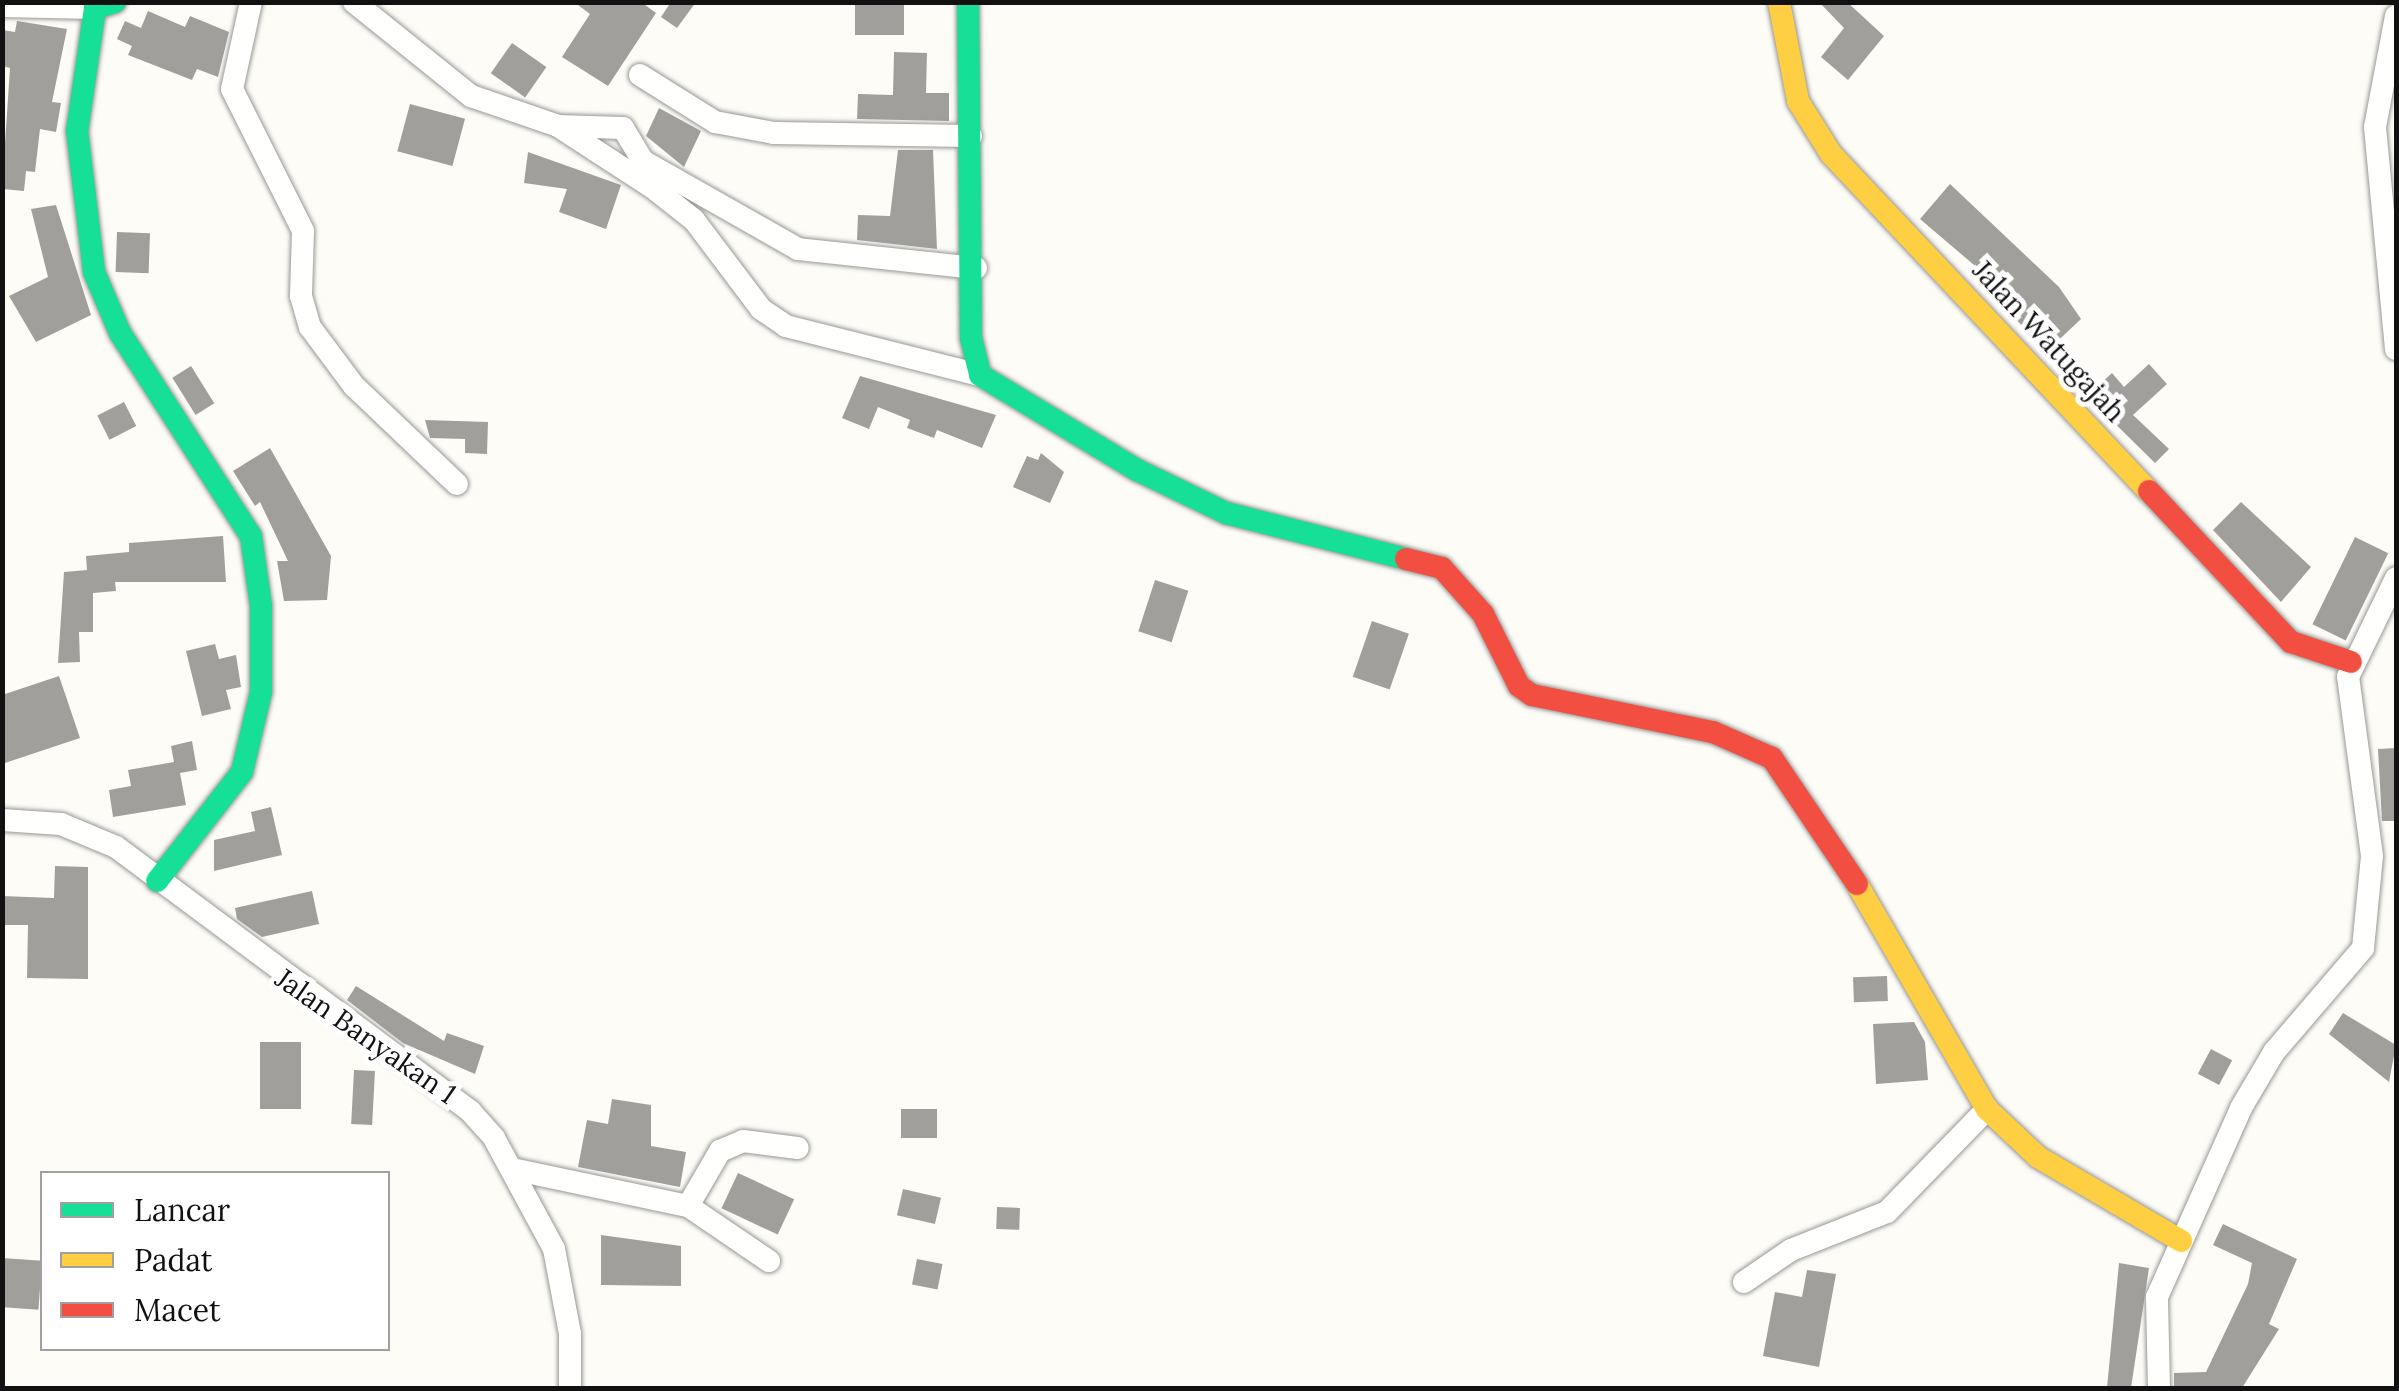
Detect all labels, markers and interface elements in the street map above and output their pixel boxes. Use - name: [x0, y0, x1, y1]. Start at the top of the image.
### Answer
- street label: Jalan Watugajah: [1966, 254, 2132, 428]
- street label: Jalan Banyakan 1: [269, 961, 463, 1111]
- legend: [40, 1171, 390, 1351]
- text: Lancar: [134, 1191, 230, 1229]
- text: Padat: [134, 1241, 212, 1279]
- text: Macet: [134, 1291, 221, 1329]

